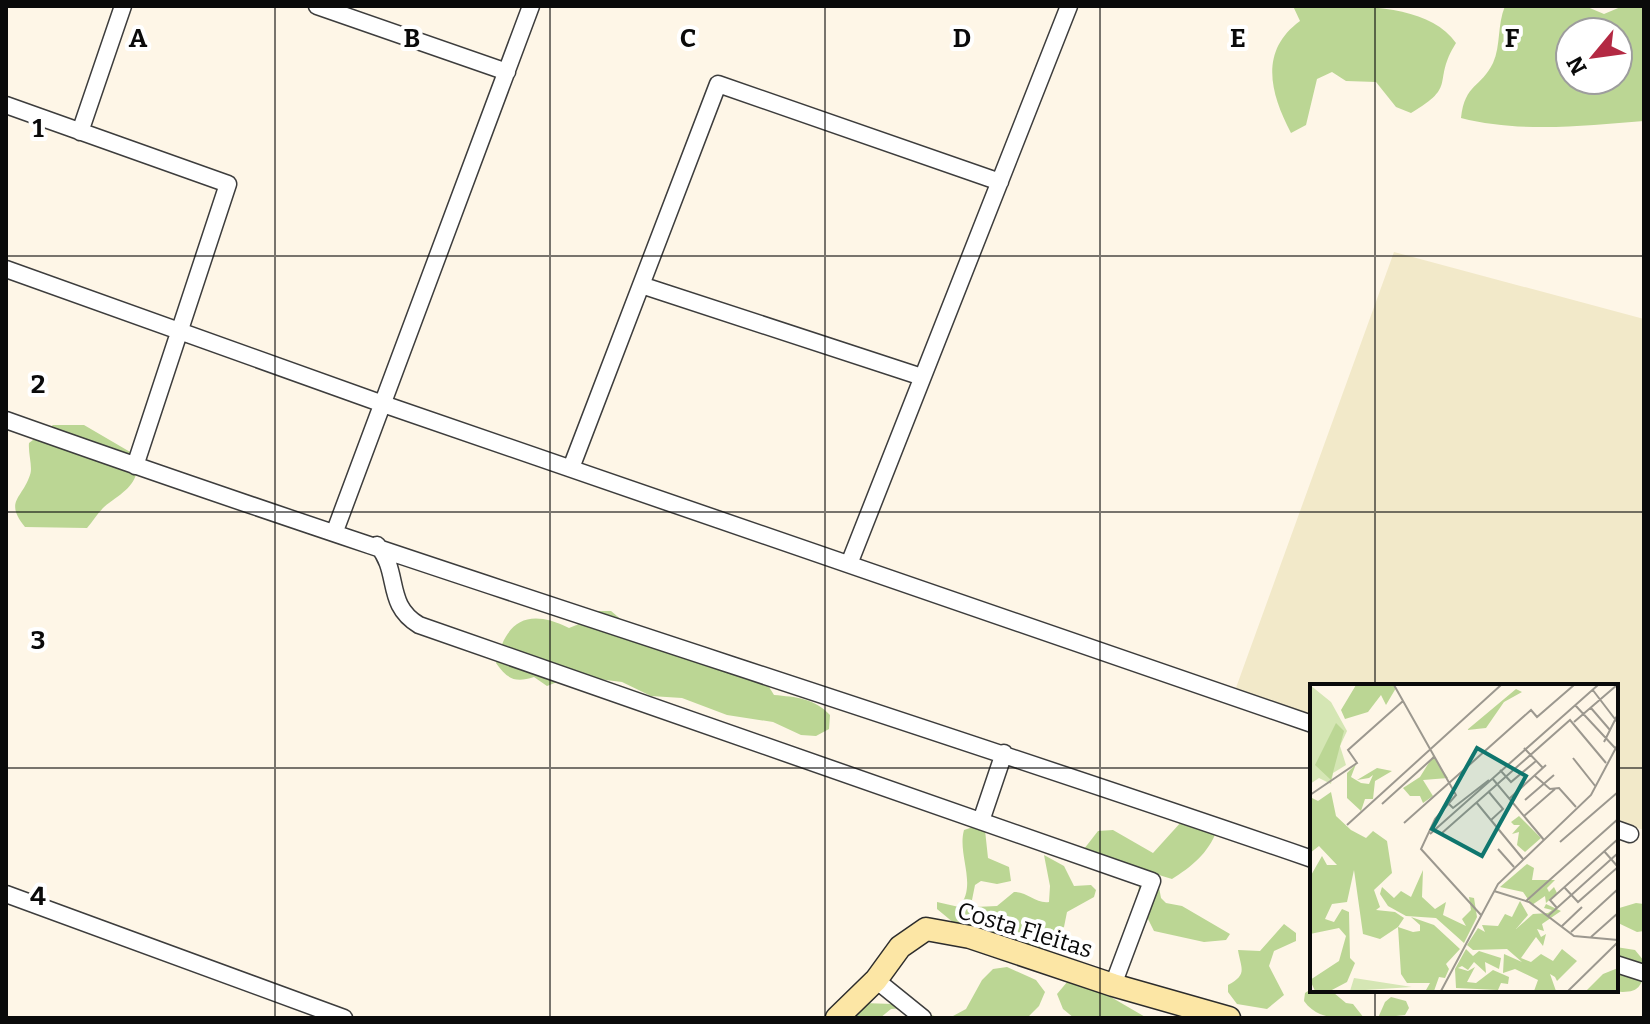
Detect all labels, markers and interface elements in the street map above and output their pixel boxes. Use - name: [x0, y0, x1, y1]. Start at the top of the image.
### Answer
- north arrow: [1554, 16, 1634, 96]
- text: A: [129, 23, 148, 54]
- text: B: [404, 23, 420, 54]
- text: C: [680, 23, 696, 54]
- text: D: [953, 23, 971, 54]
- text: E: [1230, 23, 1246, 54]
- text: F: [1505, 23, 1520, 54]
- text: N: [1561, 51, 1593, 79]
- text: 1: [32, 113, 44, 144]
- text: 2: [31, 369, 45, 400]
- text: 3: [31, 625, 45, 656]
- inset map: [1310, 684, 1618, 992]
- text: 4: [30, 881, 46, 912]
- street label: Costa Fleitas: [954, 896, 1096, 964]

